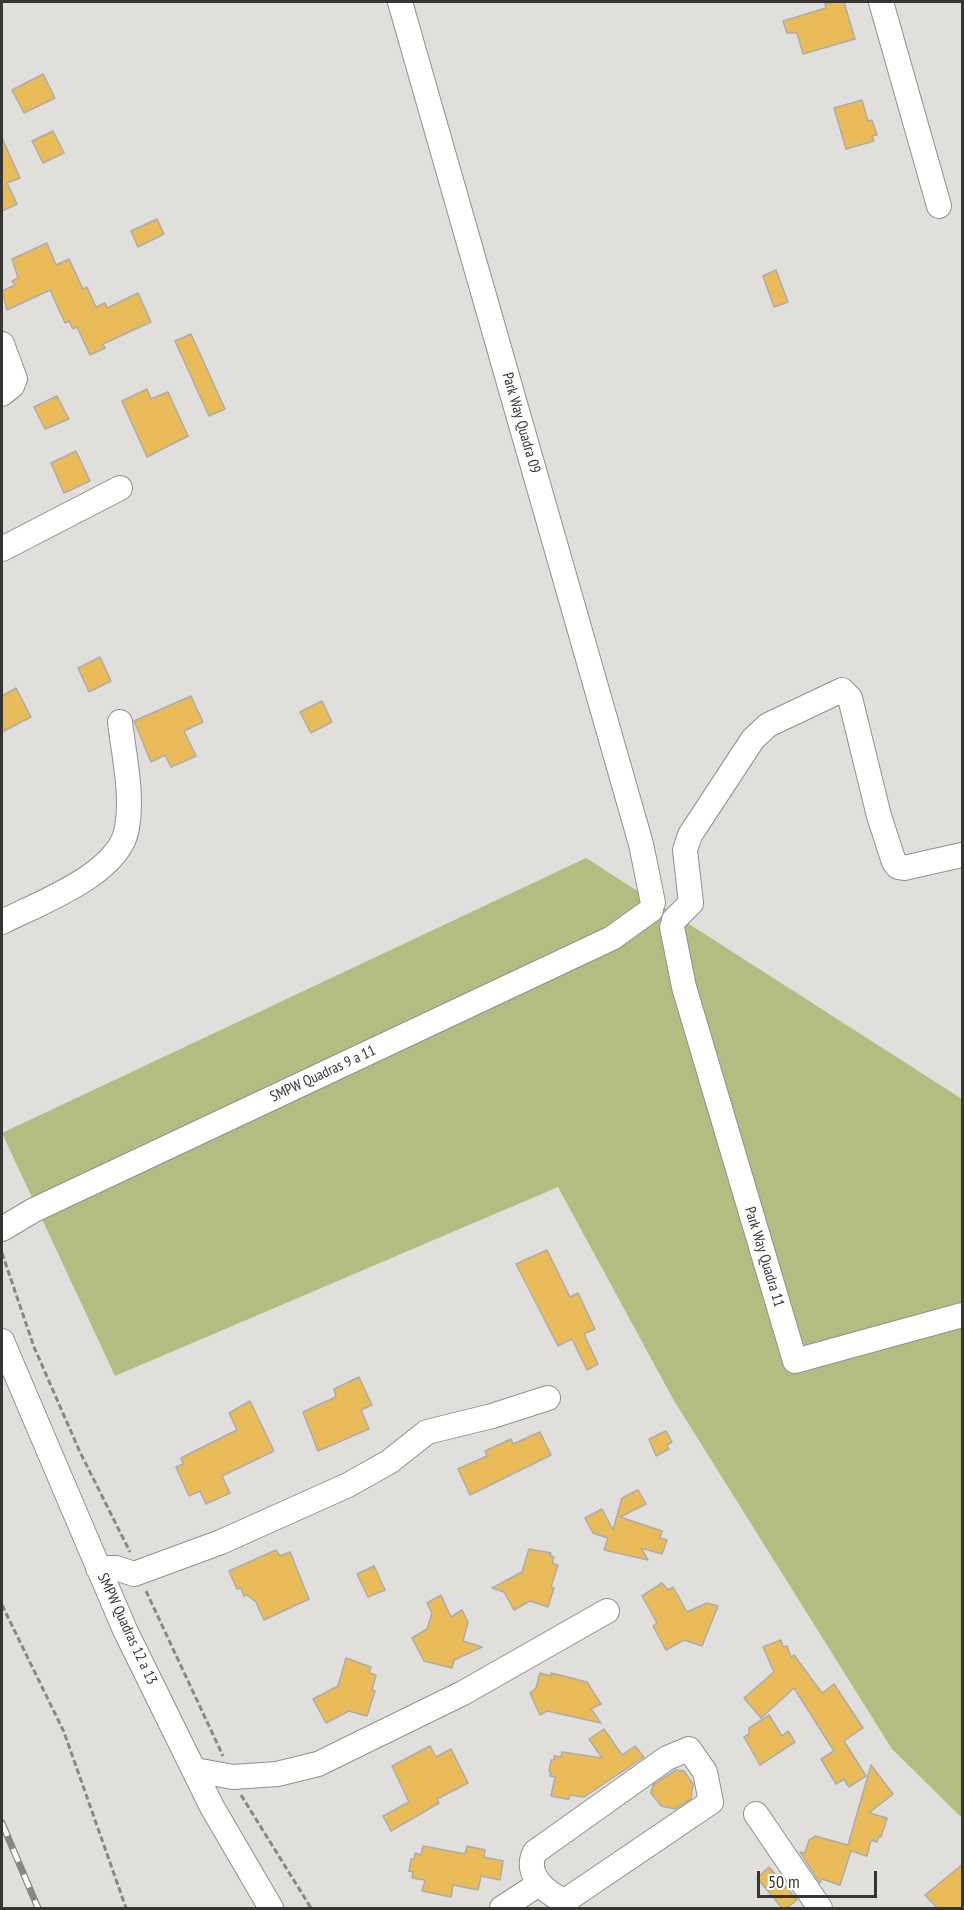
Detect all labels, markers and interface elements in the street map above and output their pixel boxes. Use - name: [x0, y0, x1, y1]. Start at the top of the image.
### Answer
- street label: Park Way Quadra 09: [498, 371, 544, 475]
- street label: SMPW Quadras 9 a 11: [267, 1042, 379, 1106]
- street label: Park Way Quadra 11: [740, 1205, 788, 1309]
- street label: SMPW Quadras 12 a 13: [93, 1570, 161, 1688]
- scale bar: [760, 1859, 880, 1897]
- text: 50 m: [768, 1870, 800, 1893]

